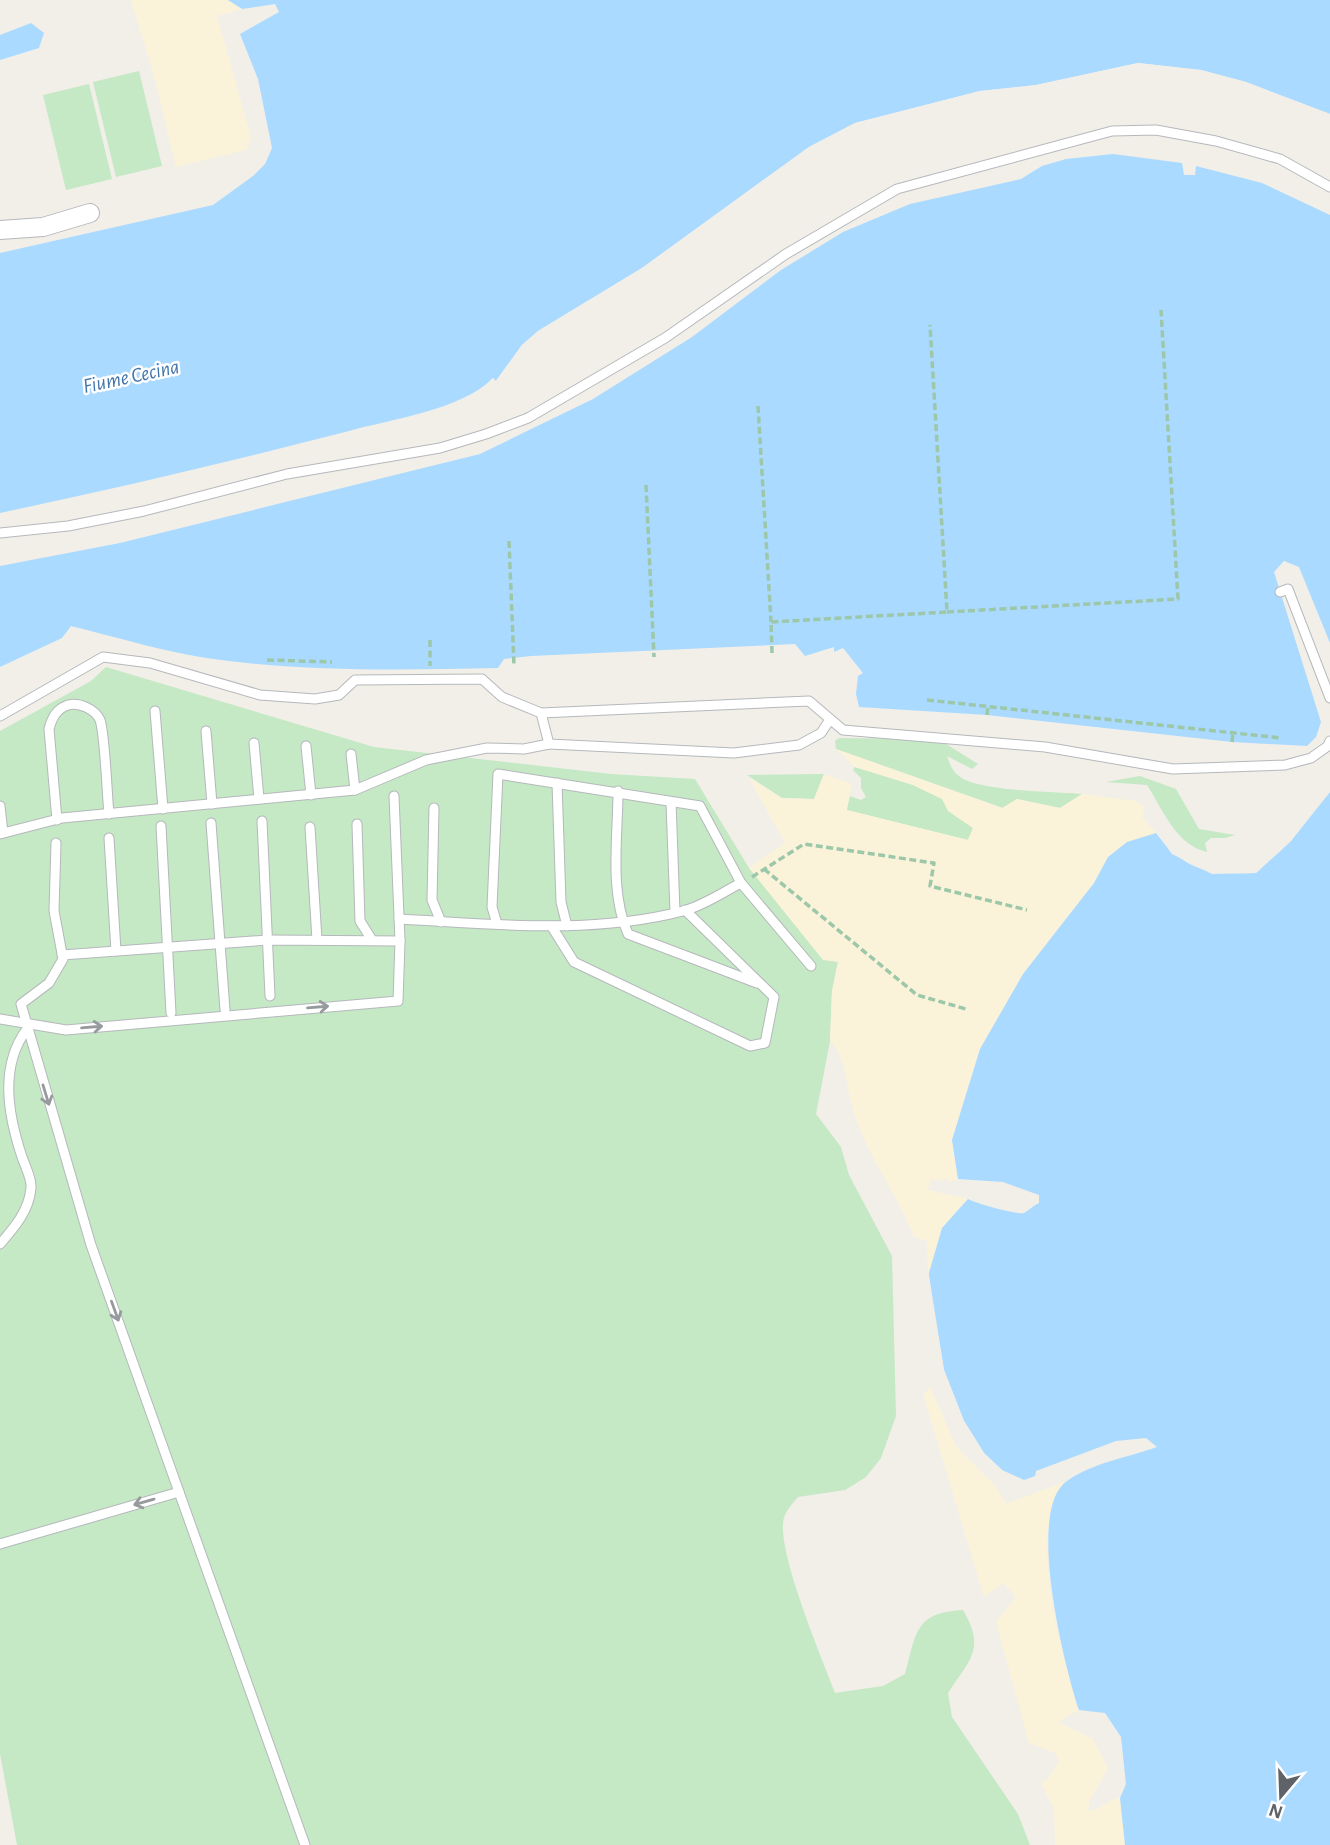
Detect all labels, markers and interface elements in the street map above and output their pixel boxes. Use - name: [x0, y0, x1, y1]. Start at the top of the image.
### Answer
- water label: Fiume Cecina: [81, 356, 181, 397]
- one-way arrow: [307, 1000, 329, 1013]
- one-way arrow: [80, 1021, 103, 1034]
- one-way arrow: [41, 1083, 54, 1105]
- one-way arrow: [110, 1300, 122, 1322]
- one-way arrow: [133, 1496, 155, 1509]
- north arrow: [1246, 1761, 1316, 1831]
- text: N: [1267, 1800, 1285, 1822]

